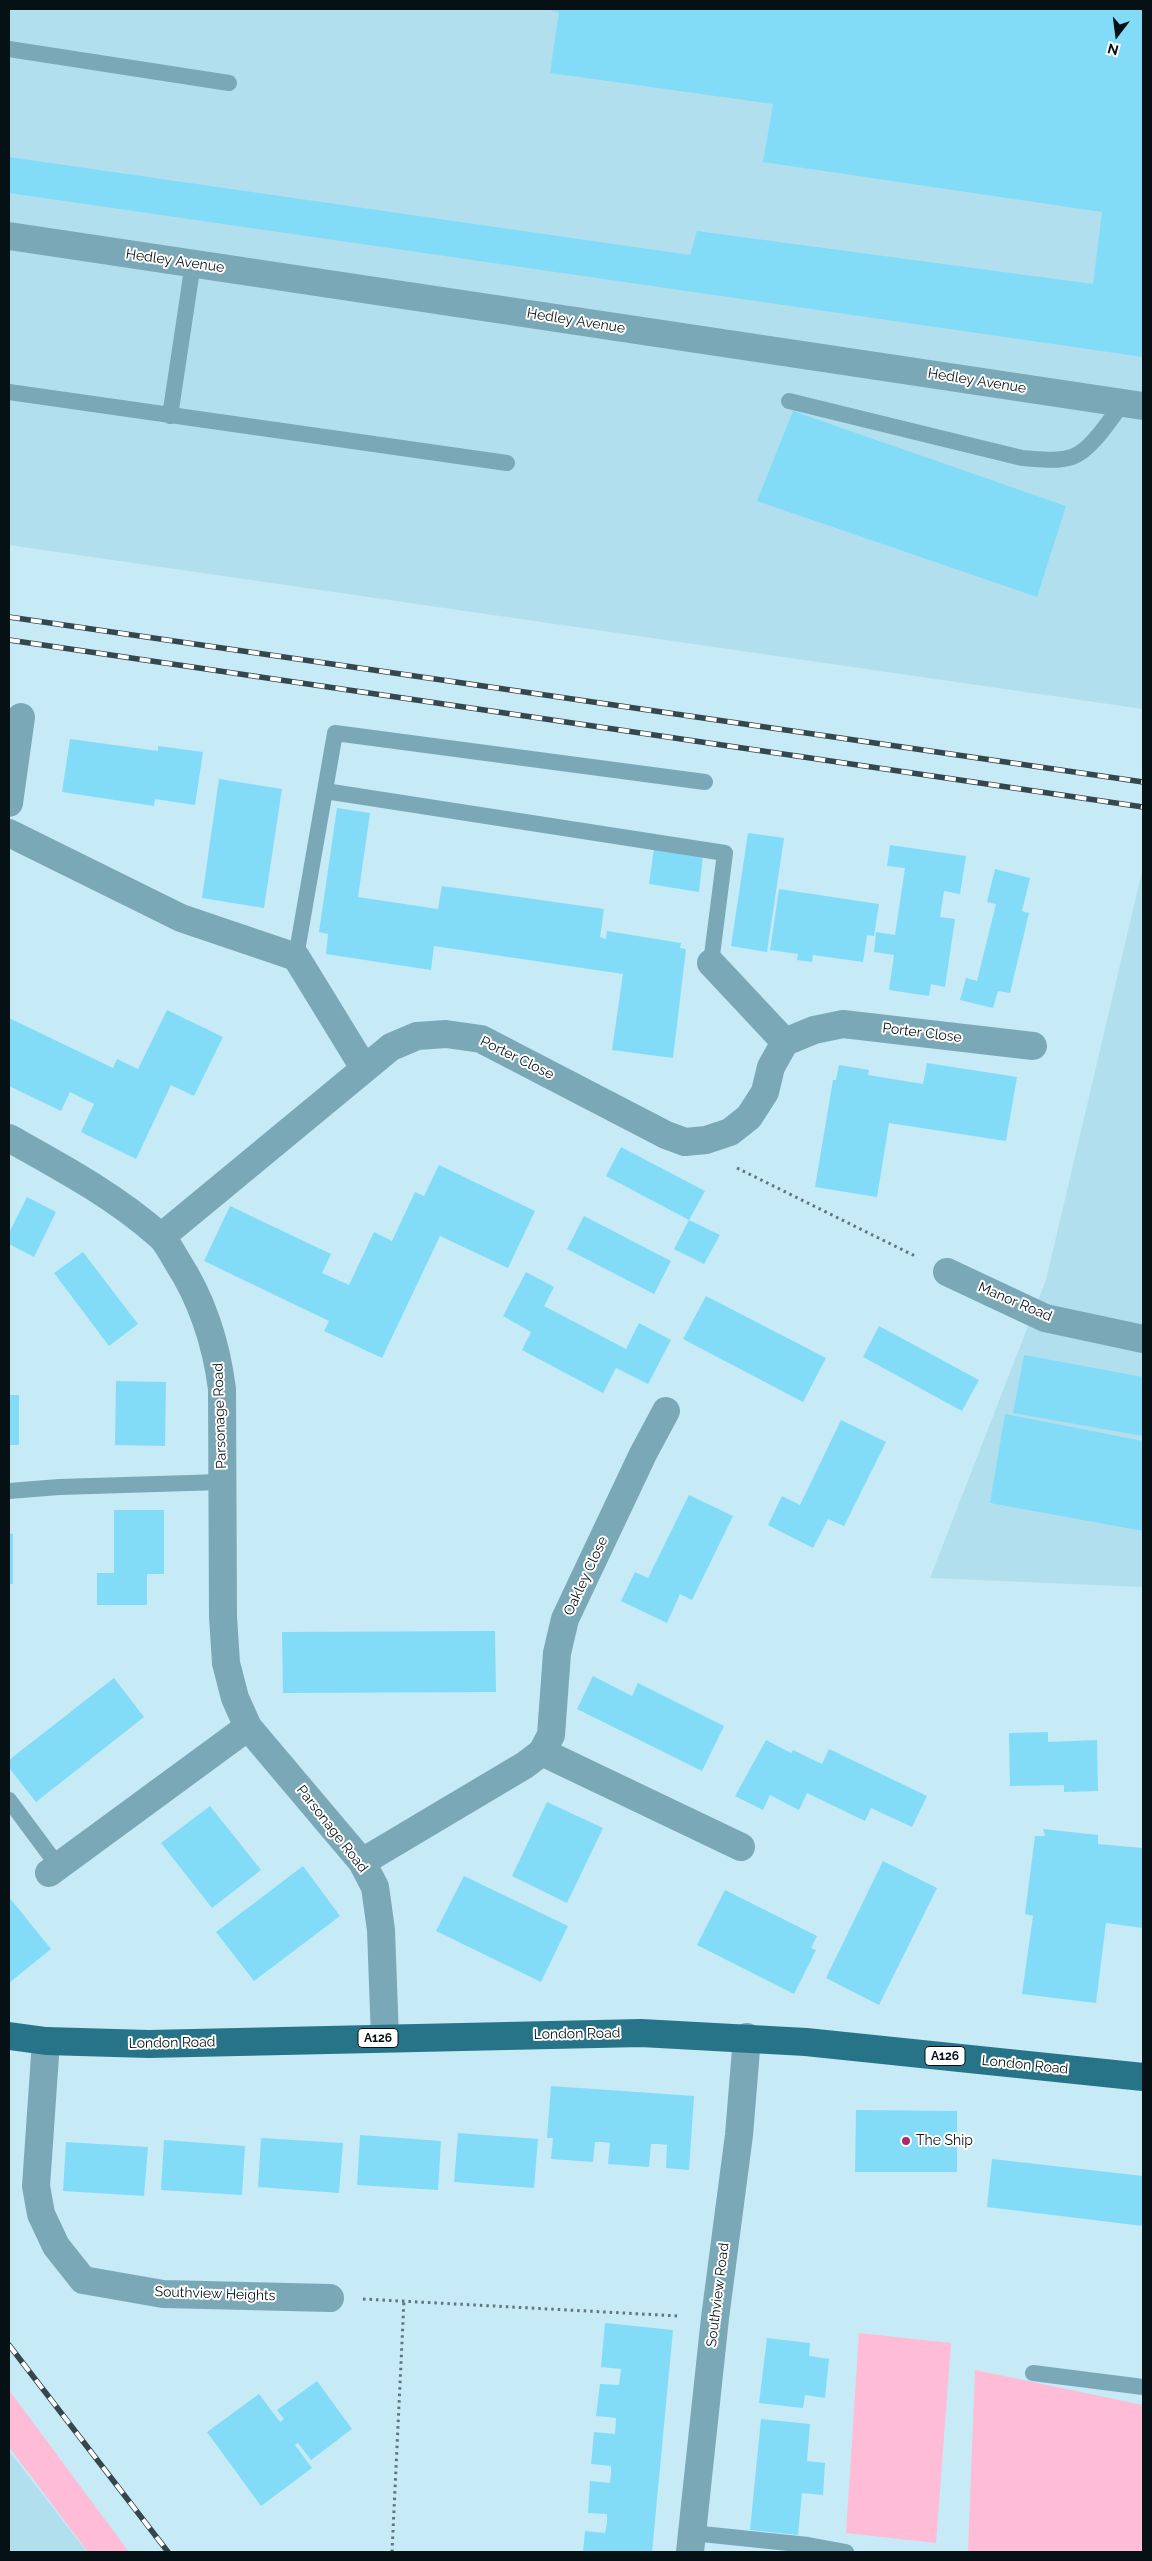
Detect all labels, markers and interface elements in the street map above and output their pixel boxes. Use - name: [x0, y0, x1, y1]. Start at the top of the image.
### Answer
- north arrow: [1092, 10, 1142, 60]
- text: N: [1106, 40, 1120, 59]
- street label: Hedley Avenue: [125, 246, 225, 276]
- street label: Hedley Avenue: [526, 305, 626, 337]
- street label: Hedley Avenue: [927, 365, 1027, 397]
- street label: Porter Close: [881, 1020, 963, 1046]
- street label: Porter Close: [477, 1033, 557, 1083]
- street label: Manor Road: [976, 1279, 1054, 1325]
- street label: Parsonage Road: [210, 1363, 230, 1469]
- street label: Oakley Close: [560, 1534, 612, 1618]
- street label: Parsonage Road: [293, 1782, 371, 1876]
- street label: London Road: [533, 2025, 621, 2043]
- road number: A126: [358, 2029, 398, 2048]
- street label: London Road: [128, 2034, 216, 2052]
- road number: A126: [925, 2046, 965, 2066]
- street label: London Road: [981, 2052, 1069, 2078]
- place label: The Ship: [916, 2133, 973, 2149]
- marker: The Ship: [900, 2135, 912, 2147]
- street label: Southview Road: [703, 2242, 733, 2348]
- street label: Southview Heights: [154, 2283, 276, 2305]

